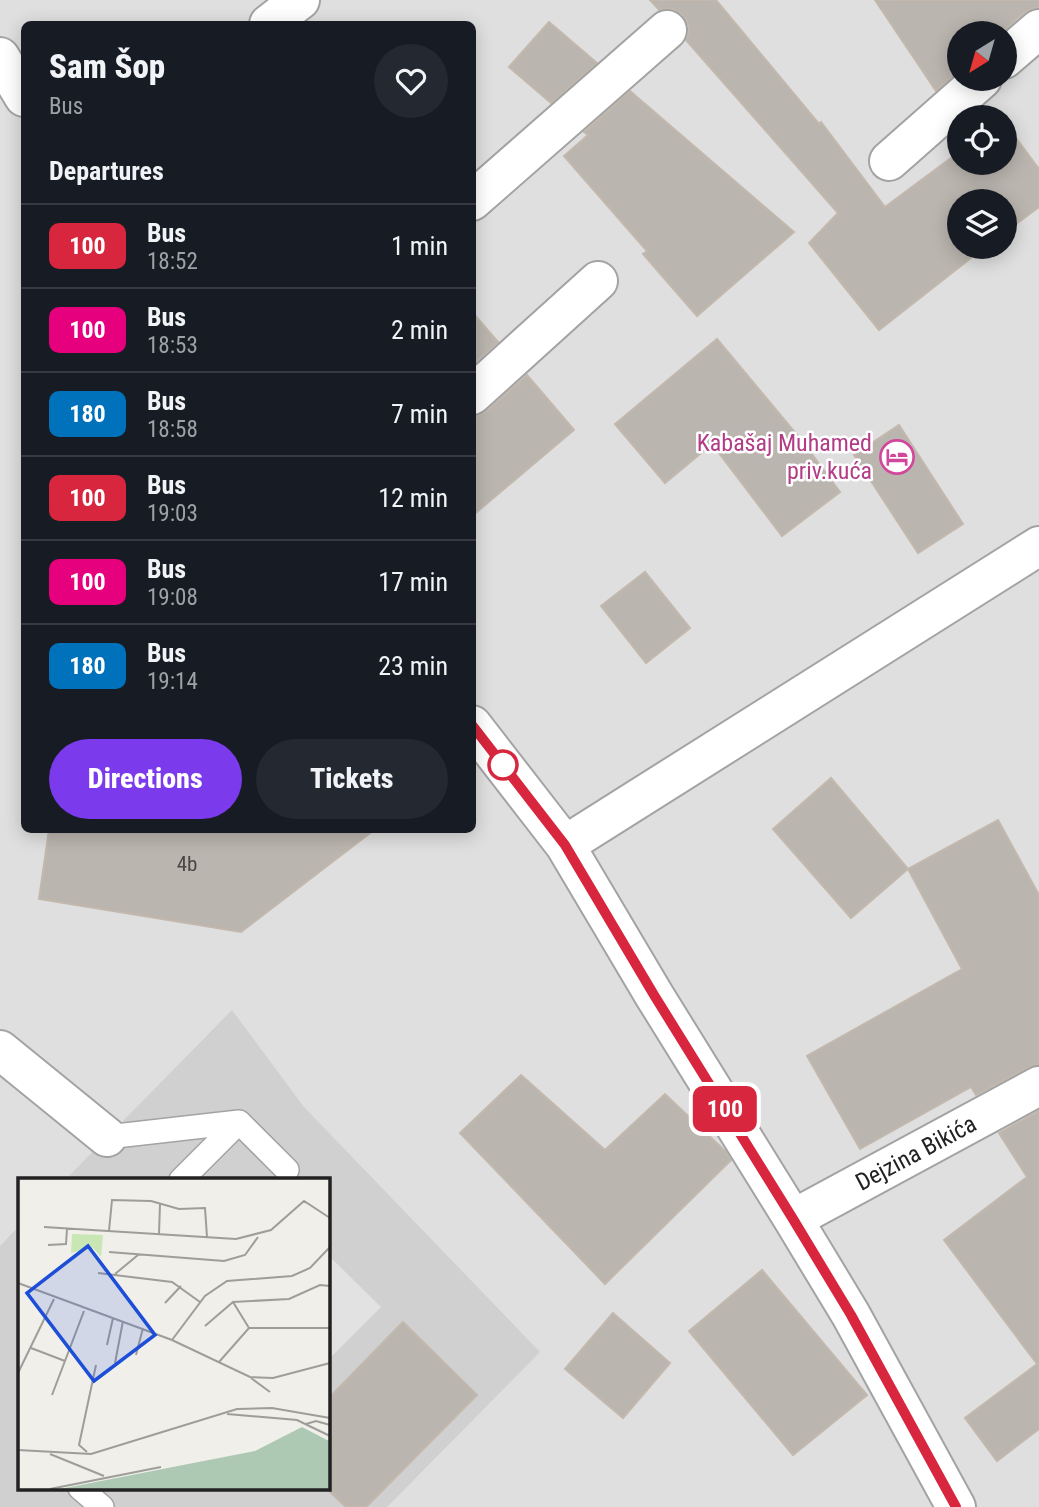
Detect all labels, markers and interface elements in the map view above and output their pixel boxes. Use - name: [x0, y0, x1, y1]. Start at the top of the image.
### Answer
- north arrow: [947, 21, 1017, 91]
- map controls: [947, 21, 1017, 259]
- button: heart: [374, 44, 448, 118]
- text: Sam Šop: [49, 47, 165, 86]
- text: Bus: [49, 93, 83, 120]
- button: locate: [947, 105, 1017, 175]
- text: Departures: [49, 156, 164, 186]
- button: layers: [947, 189, 1017, 259]
- text: Bus: [147, 218, 186, 248]
- text: 1 min: [391, 231, 448, 261]
- text: 100: [69, 232, 106, 260]
- text: 18:52: [147, 248, 198, 275]
- text: Bus: [147, 302, 186, 332]
- text: 2 min: [391, 315, 448, 345]
- text: 100: [69, 316, 106, 344]
- text: 18:53: [147, 332, 198, 359]
- text: Bus: [147, 386, 186, 416]
- text: 7 min: [391, 399, 448, 429]
- text: 180: [69, 400, 106, 428]
- text: 18:58: [147, 416, 198, 443]
- place label: Kabašaj Muhamed priv.kuća: [697, 429, 872, 485]
- hotel icon: Kabašaj Muhamed priv.kuća: [878, 438, 916, 476]
- text: Bus: [147, 470, 186, 500]
- text: 12 min: [378, 483, 448, 513]
- text: 100: [69, 484, 106, 512]
- text: 19:03: [147, 500, 198, 527]
- text: Bus: [147, 554, 186, 584]
- text: 17 min: [378, 567, 448, 597]
- text: 100: [69, 568, 106, 596]
- text: 19:08: [147, 584, 198, 611]
- text: Bus: [147, 638, 186, 668]
- text: 23 min: [378, 651, 448, 681]
- text: 180: [69, 652, 106, 680]
- text: 19:14: [147, 668, 198, 695]
- button: Directions: [49, 739, 242, 819]
- button: Tickets: [256, 739, 448, 819]
- unlabelled marker: [488, 750, 518, 780]
- house number: 4b: [177, 852, 197, 876]
- line badge: 100: [685, 1086, 765, 1132]
- text: 100: [707, 1095, 743, 1123]
- street label: Dejzina Bikića: [851, 1110, 981, 1196]
- inset map: [18, 1178, 329, 1490]

